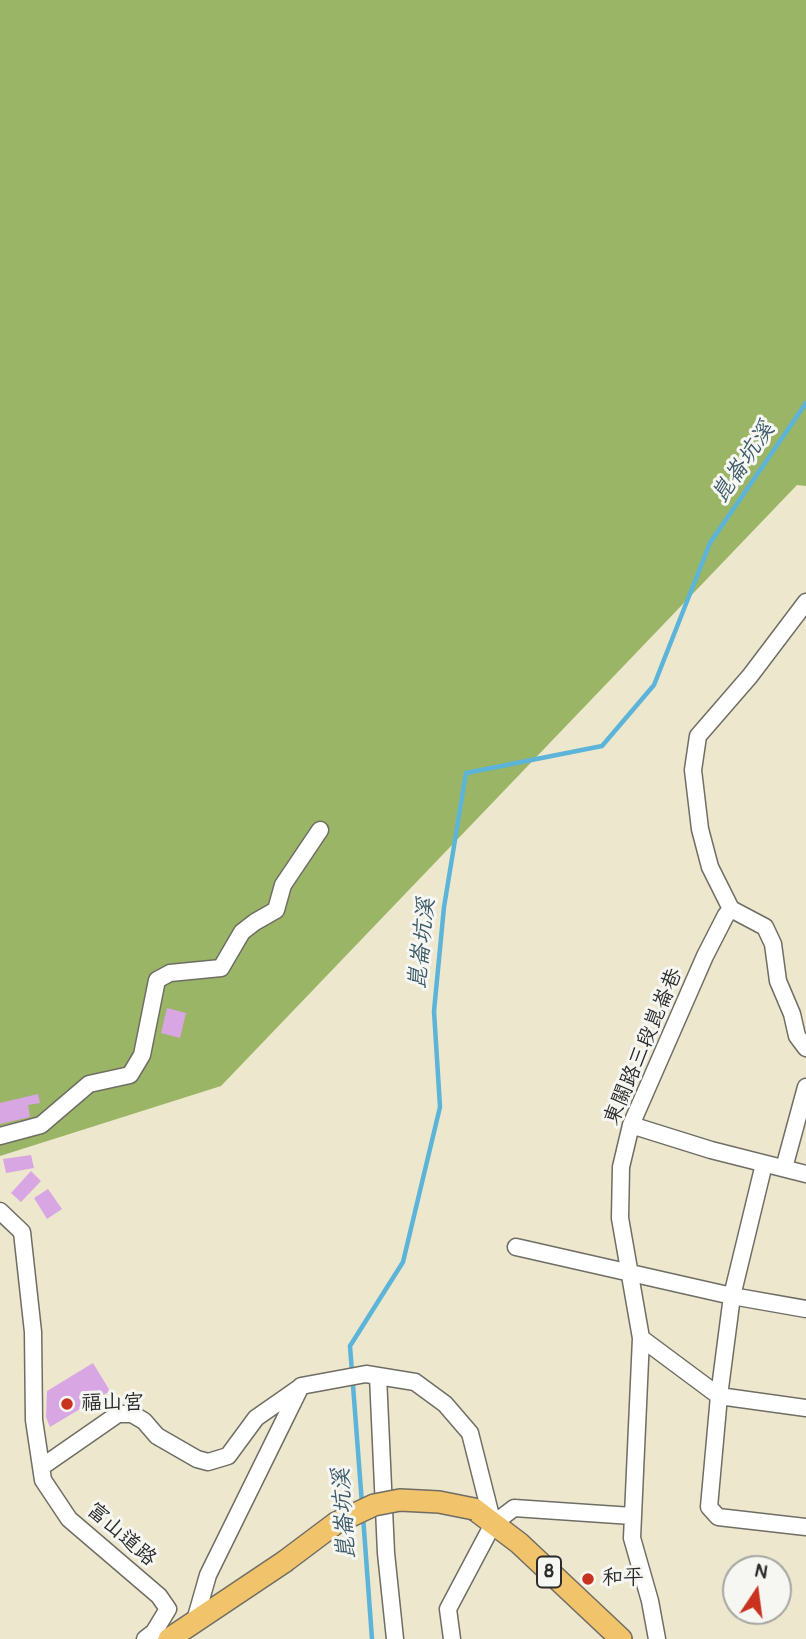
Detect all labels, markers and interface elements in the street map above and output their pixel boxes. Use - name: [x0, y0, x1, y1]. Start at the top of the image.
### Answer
- water label: 崑崙坑溪: [707, 417, 781, 509]
- water label: 崑崙坑溪: [404, 897, 442, 991]
- street label: 東關路三段崑崙巷: [600, 965, 688, 1129]
- place label: 福山宮: [81, 1391, 144, 1417]
- marker: 福山宮: [59, 1396, 75, 1412]
- water label: 崑崙坑溪: [328, 1467, 362, 1561]
- street label: 富山道路: [81, 1498, 161, 1572]
- north arrow: [722, 1555, 792, 1625]
- road number: 8: [537, 1556, 561, 1588]
- text: N: [752, 1558, 770, 1585]
- place label: 和平: [602, 1566, 644, 1592]
- marker: 和平: [580, 1571, 596, 1587]

